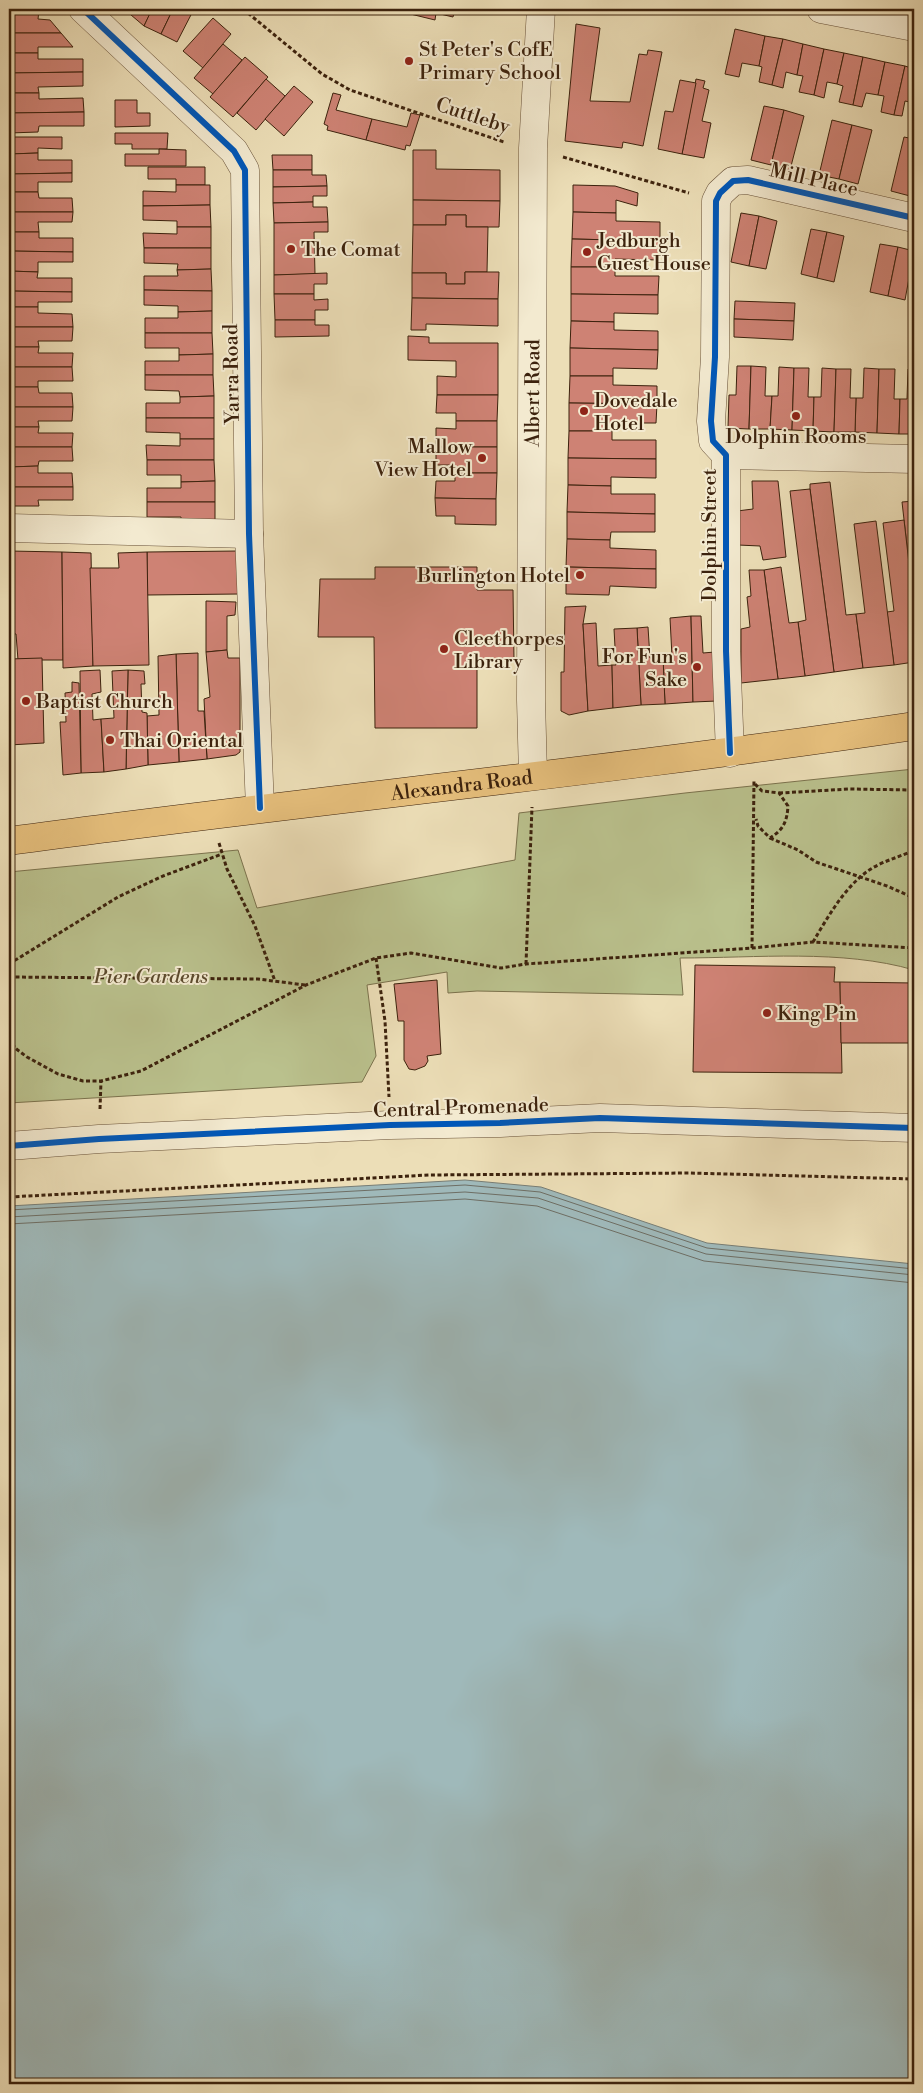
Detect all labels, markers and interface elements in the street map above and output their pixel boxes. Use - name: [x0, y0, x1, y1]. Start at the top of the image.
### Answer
- place label: St Peter's CofE Primary School: [419, 38, 561, 86]
- marker: St Peter's CofE Primary School: [403, 55, 415, 67]
- street label: Cuttleby: [432, 93, 513, 140]
- street label: Mill Place: [767, 158, 860, 203]
- place label: Jedburgh Guest House: [596, 229, 711, 277]
- place label: The Comat: [301, 238, 401, 263]
- marker: The Comat: [285, 243, 297, 255]
- marker: Jedburgh Guest House: [581, 246, 593, 258]
- street label: Yarra Road: [219, 323, 246, 425]
- street label: Albert Road: [521, 338, 546, 448]
- place label: Dovedale Hotel: [594, 389, 678, 437]
- marker: Dovedale Hotel: [578, 405, 590, 417]
- marker: Dolphin Rooms: [790, 410, 802, 422]
- place label: Dolphin Rooms: [725, 425, 867, 450]
- place label: Mallow View Hotel: [373, 435, 473, 483]
- marker: Mallow View Hotel: [476, 452, 488, 464]
- street label: Dolphin Street: [698, 468, 723, 602]
- place label: Burlington Hotel: [416, 564, 570, 589]
- marker: Burlington Hotel: [574, 569, 586, 581]
- place label: Cleethorpes Library: [454, 627, 564, 675]
- marker: Cleethorpes Library: [438, 643, 450, 655]
- place label: For Fun's Sake: [602, 645, 687, 693]
- marker: For Fun's Sake: [691, 661, 703, 673]
- place label: Baptist Church: [35, 690, 173, 715]
- marker: Baptist Church: [20, 695, 32, 707]
- place label: Thai Oriental: [120, 729, 243, 754]
- marker: Thai Oriental: [104, 734, 116, 746]
- street label: Alexandra Road: [388, 765, 535, 807]
- park label: Pier Gardens: [93, 965, 209, 990]
- place label: King Pin: [777, 1002, 857, 1027]
- marker: King Pin: [761, 1007, 773, 1019]
- street label: Central Promenade: [373, 1093, 549, 1124]

